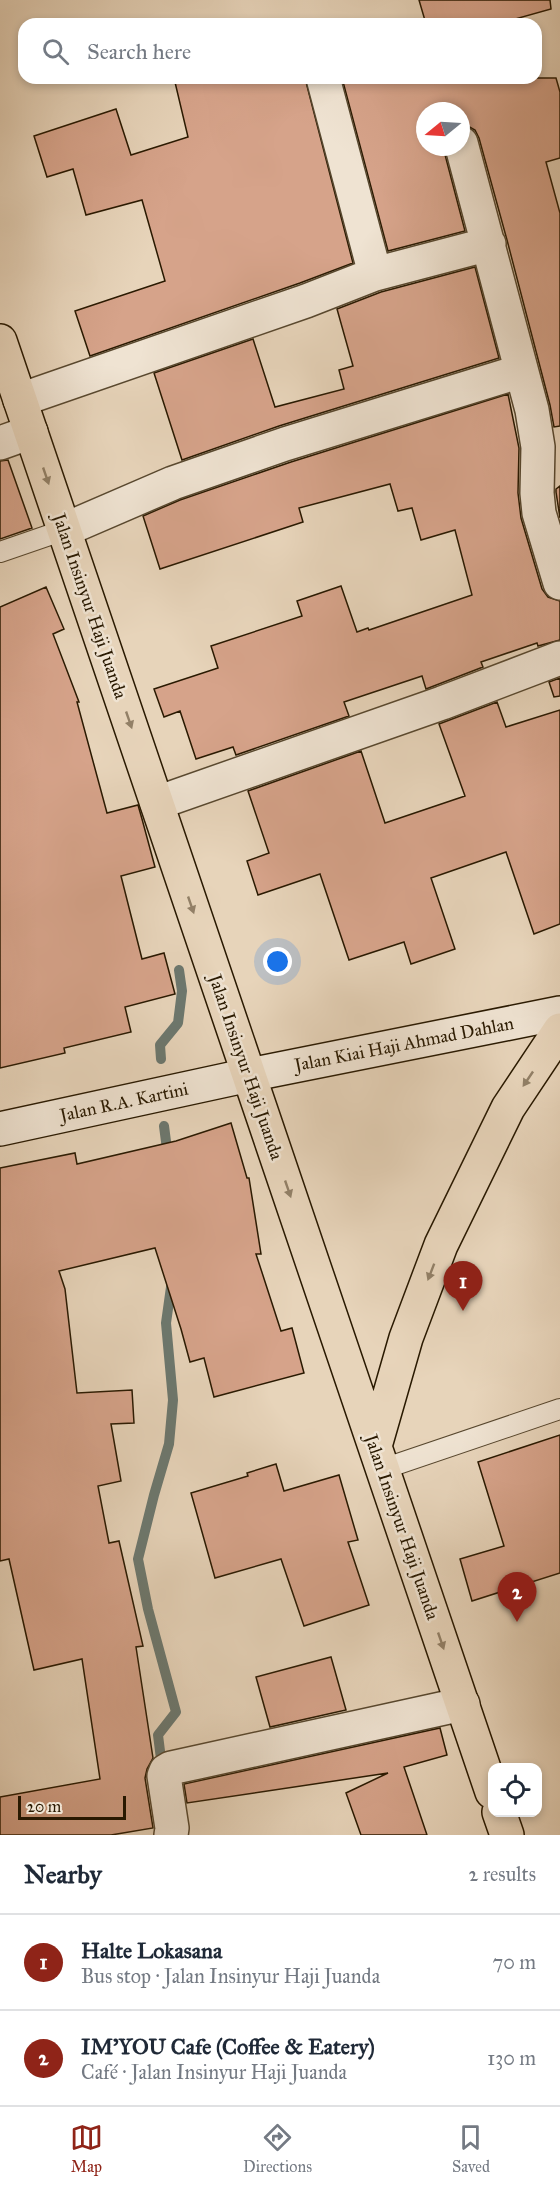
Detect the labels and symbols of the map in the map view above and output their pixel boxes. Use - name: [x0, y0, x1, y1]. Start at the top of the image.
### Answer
- north arrow: [416, 102, 470, 156]
- one-way arrow: [41, 467, 51, 485]
- street label: Jalan Insinyur Haji Juanda: [46, 509, 132, 702]
- one-way arrow: [124, 711, 134, 729]
- one-way arrow: [187, 896, 197, 914]
- your location: [263, 947, 292, 976]
- street label: Jalan Insinyur Haji Juanda: [202, 970, 288, 1163]
- street label: Jalan Kiai Haji Ahmad Dahlan: [291, 1012, 516, 1077]
- one-way arrow: [522, 1070, 533, 1087]
- street label: Jalan R.A. Kartini: [56, 1078, 190, 1128]
- one-way arrow: [283, 1180, 293, 1198]
- pin: 1: [444, 1262, 482, 1311]
- one-way arrow: [426, 1263, 436, 1281]
- street label: Jalan Insinyur Haji Juanda: [358, 1430, 444, 1623]
- pin: 2: [498, 1572, 536, 1622]
- one-way arrow: [437, 1632, 446, 1650]
- scale bar: [18, 1793, 126, 1820]

